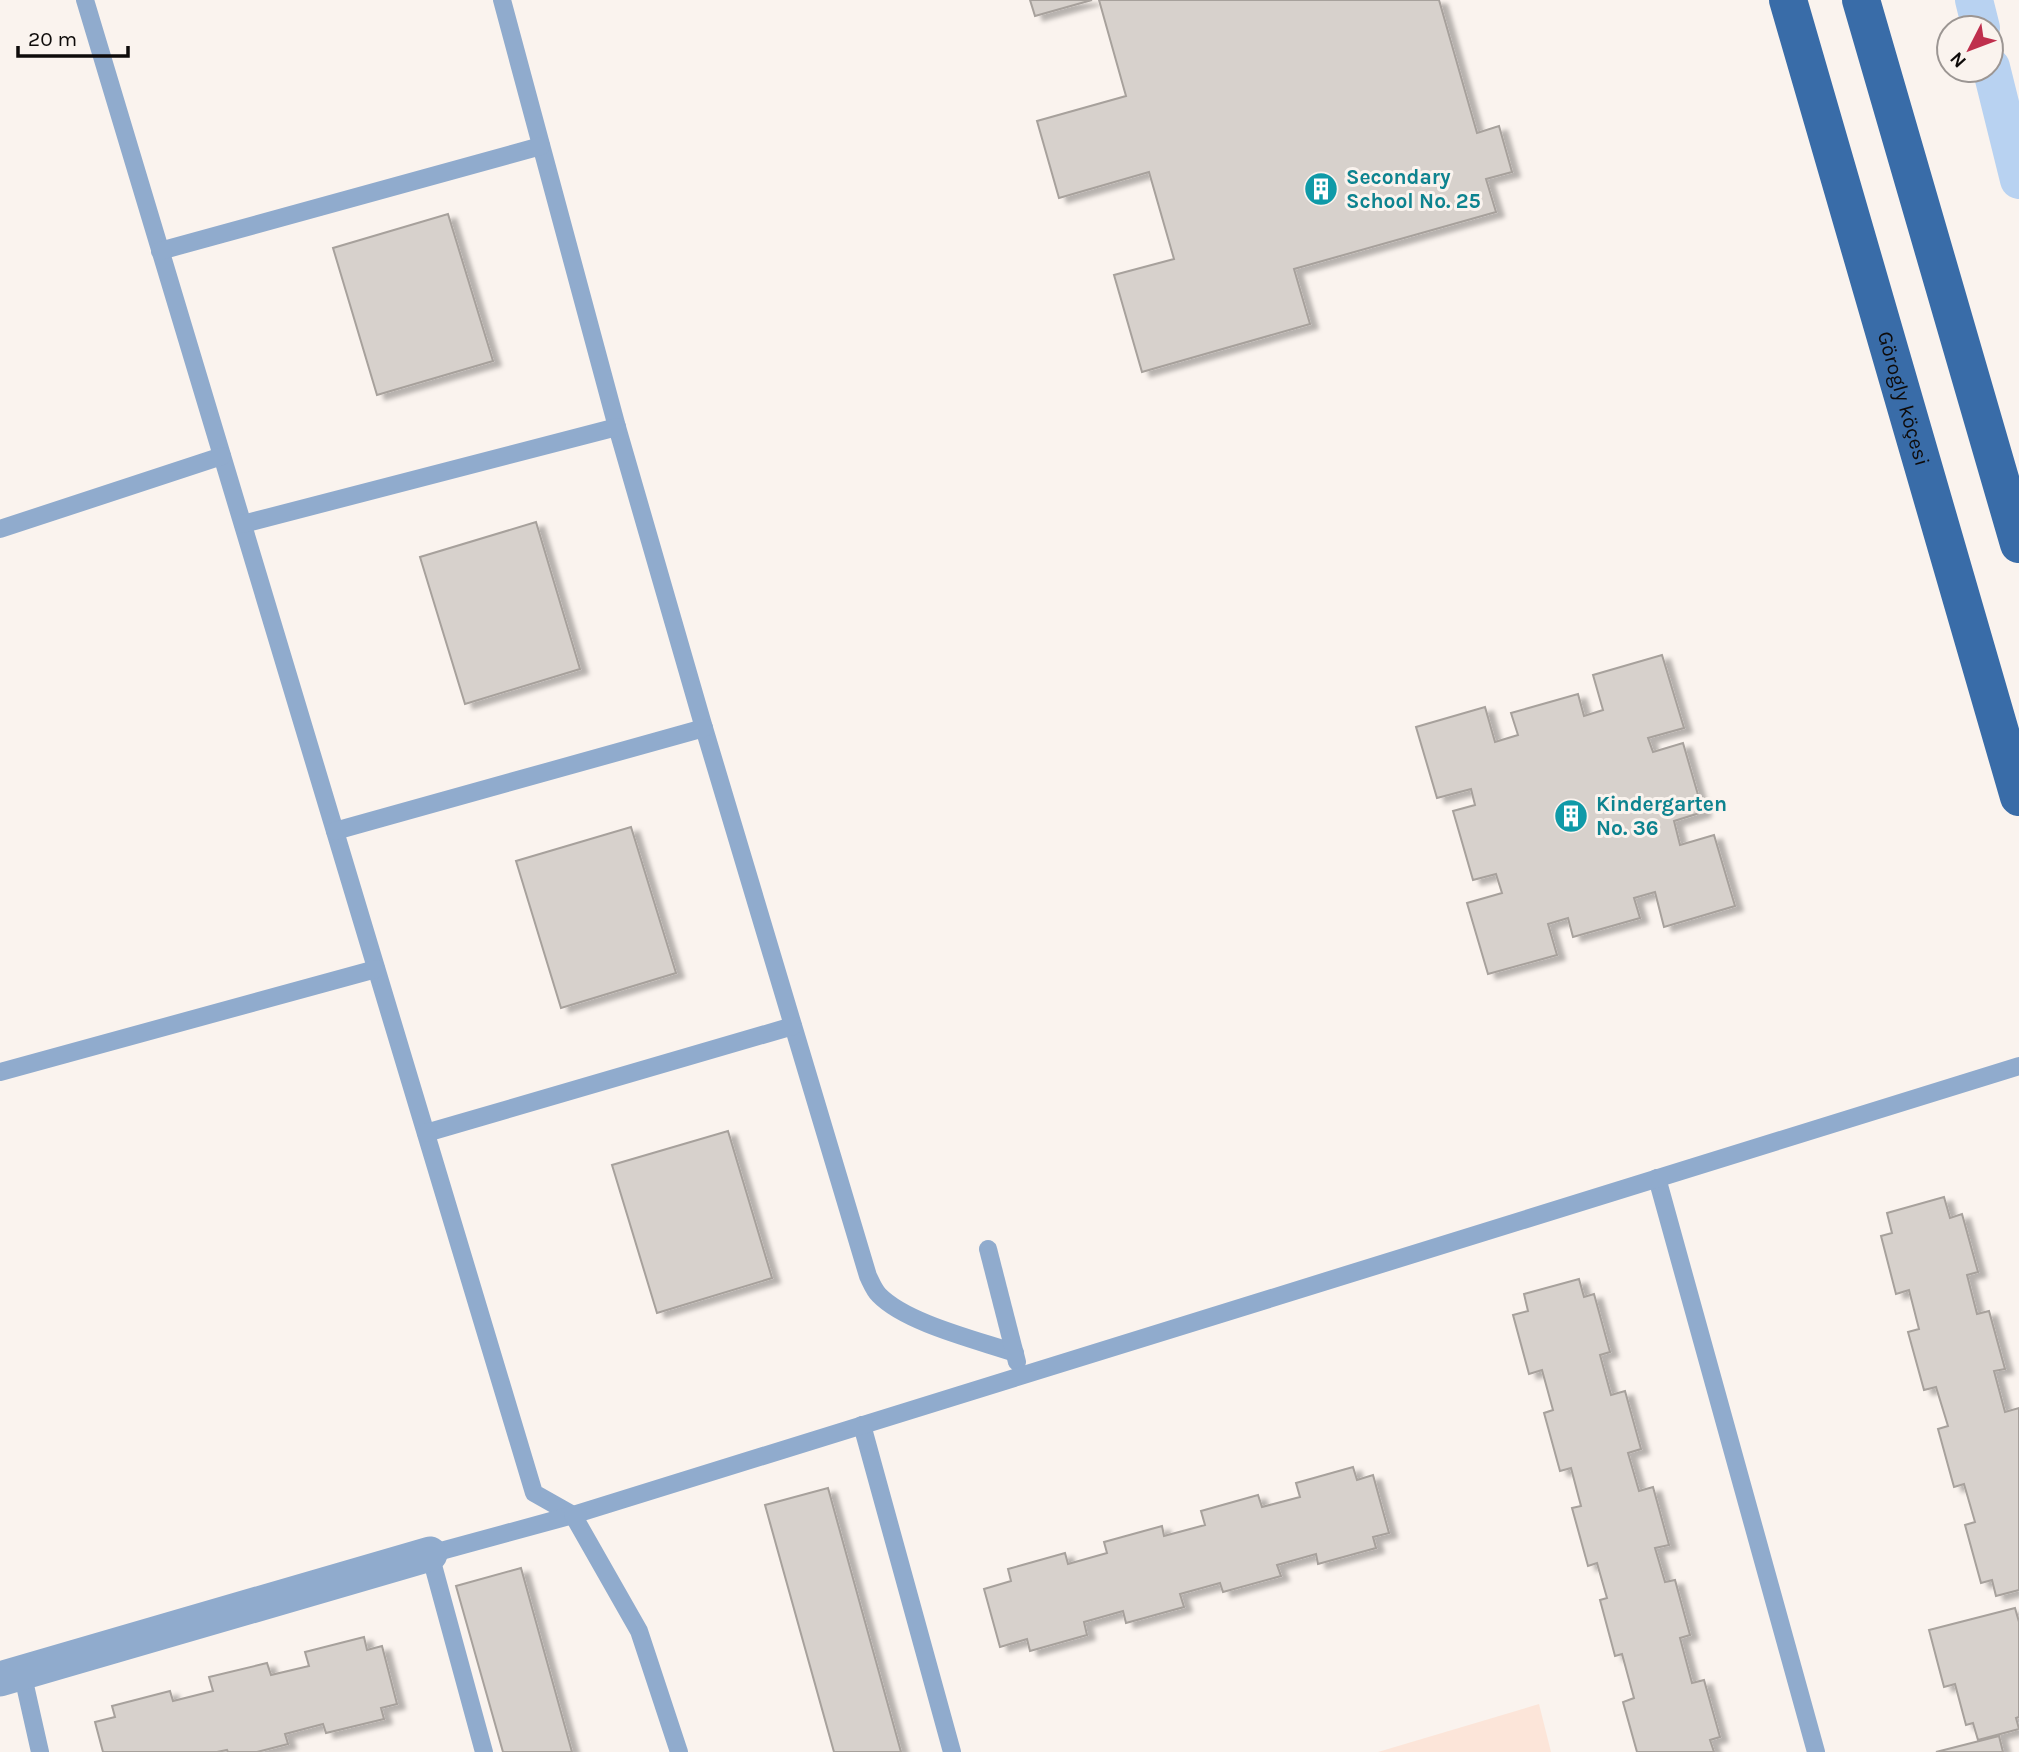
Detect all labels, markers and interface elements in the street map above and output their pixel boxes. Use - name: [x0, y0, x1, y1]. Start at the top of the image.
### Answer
- scale bar: [18, 14, 128, 58]
- north arrow: [1935, 14, 2005, 84]
- text: 20 m: [28, 27, 77, 51]
- text: N: [1945, 47, 1971, 72]
- place label: Secondary School No. 25: [1346, 165, 1481, 213]
- building icon: Secondary School No. 25: [1302, 170, 1340, 208]
- street label: Görogly köçesi: [1873, 329, 1934, 469]
- place label: Kindergarten No. 36: [1596, 792, 1727, 840]
- building icon: Kindergarten No. 36: [1552, 797, 1590, 835]

